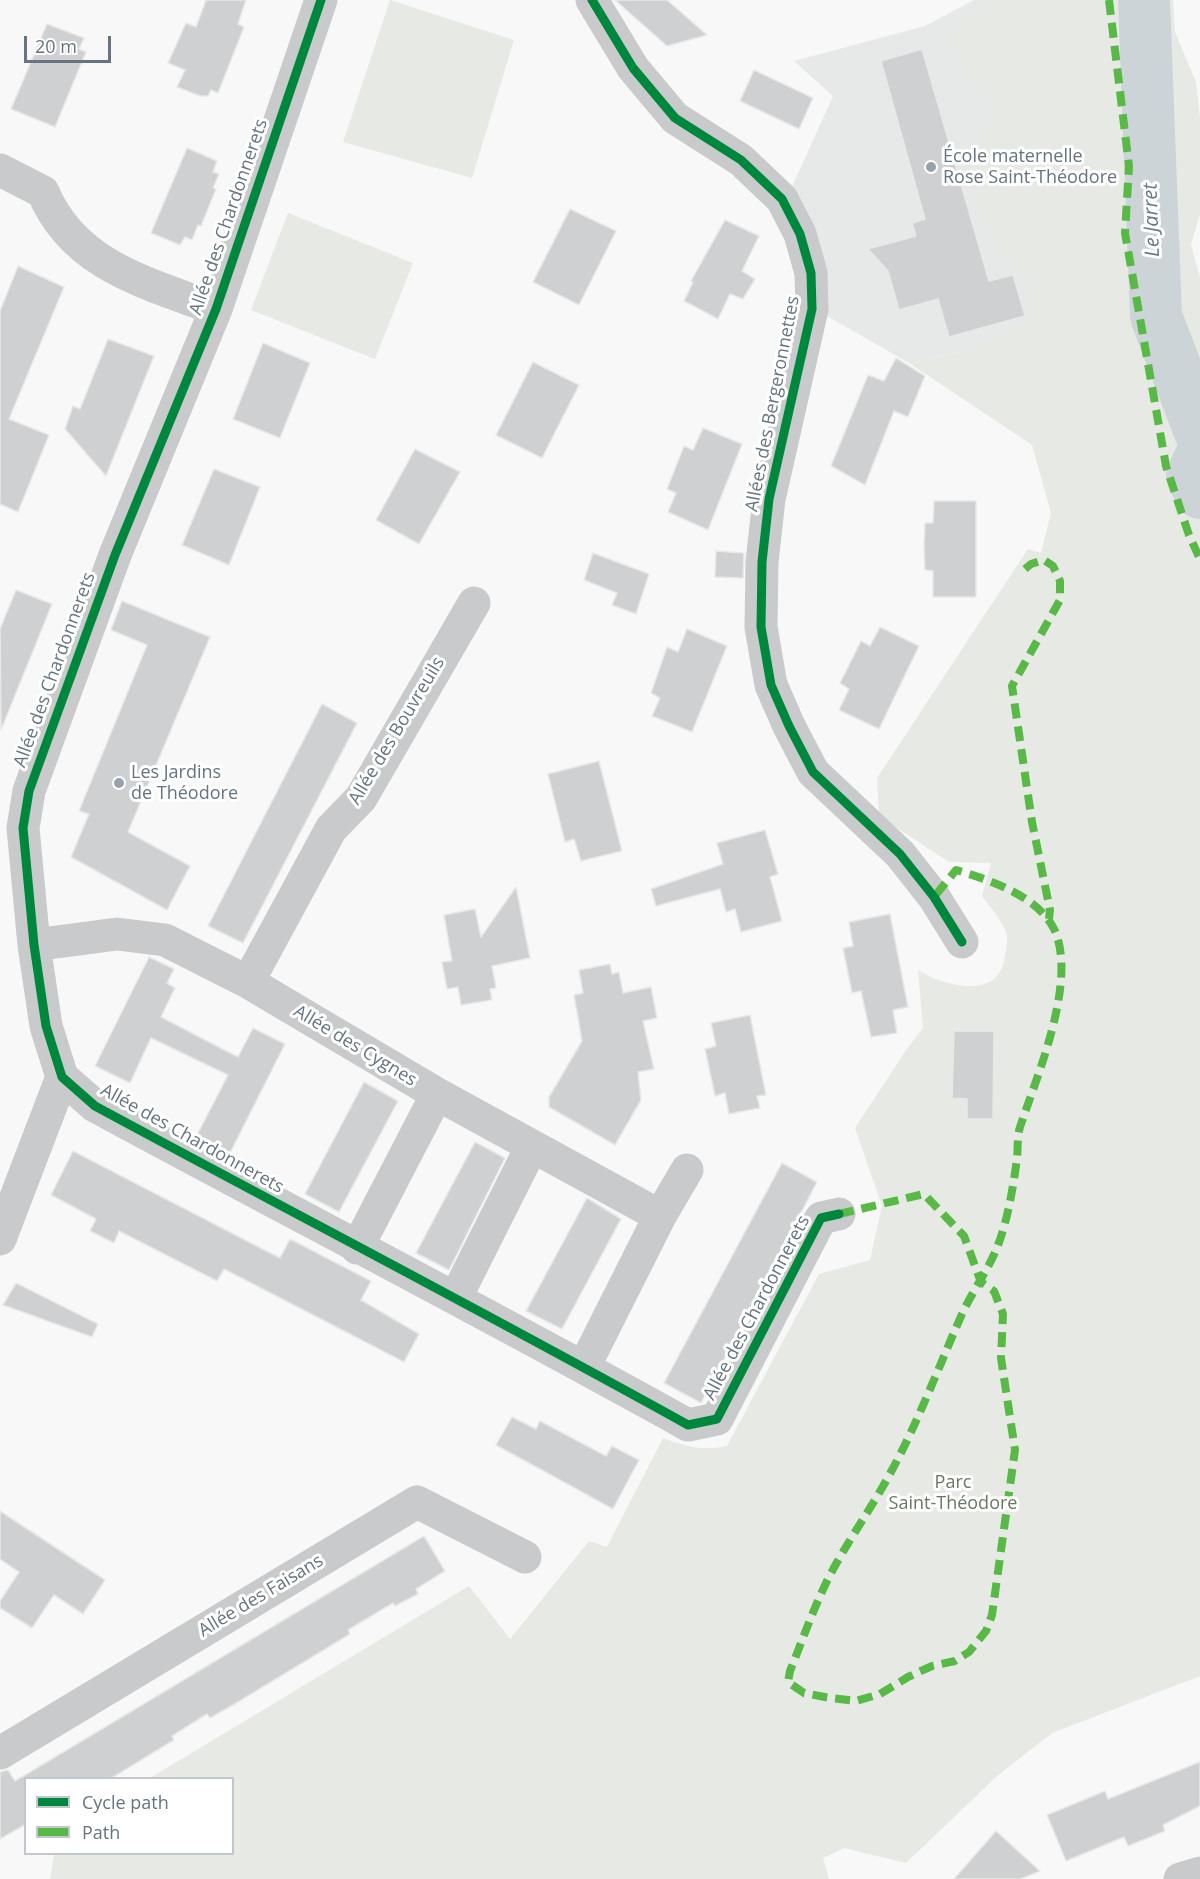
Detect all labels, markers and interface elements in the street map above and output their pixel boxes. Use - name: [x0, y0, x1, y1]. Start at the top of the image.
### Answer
- scale bar: [27, 24, 114, 62]
- text: 20 m: [35, 34, 77, 58]
- street label: Allée des Chardonnerets: [185, 116, 273, 318]
- place label: École maternelle Rose Saint-Théodore: [943, 146, 1117, 188]
- marker: École maternelle Rose Saint-Théodore: [924, 160, 938, 174]
- water label: Le Jarret: [1139, 183, 1165, 257]
- street label: Allées des Bergeronnettes: [741, 294, 805, 514]
- street label: Allée des Chardonnerets: [10, 570, 100, 770]
- street label: Allée des Bouvreuils: [344, 653, 450, 809]
- place label: Les Jardins de Théodore: [131, 762, 238, 804]
- marker: Les Jardins de Théodore: [112, 776, 126, 790]
- street label: Allée des Cygnes: [290, 1001, 420, 1091]
- street label: Allée des Chardonnerets: [97, 1080, 287, 1198]
- street label: Allée des Chardonnerets: [699, 1212, 815, 1404]
- park label: Parc Saint-Théodore: [889, 1472, 1017, 1514]
- street label: Allée des Faisans: [195, 1550, 327, 1642]
- legend: [24, 1777, 234, 1855]
- text: Cycle path: [82, 1790, 169, 1814]
- text: Path: [82, 1820, 120, 1844]

